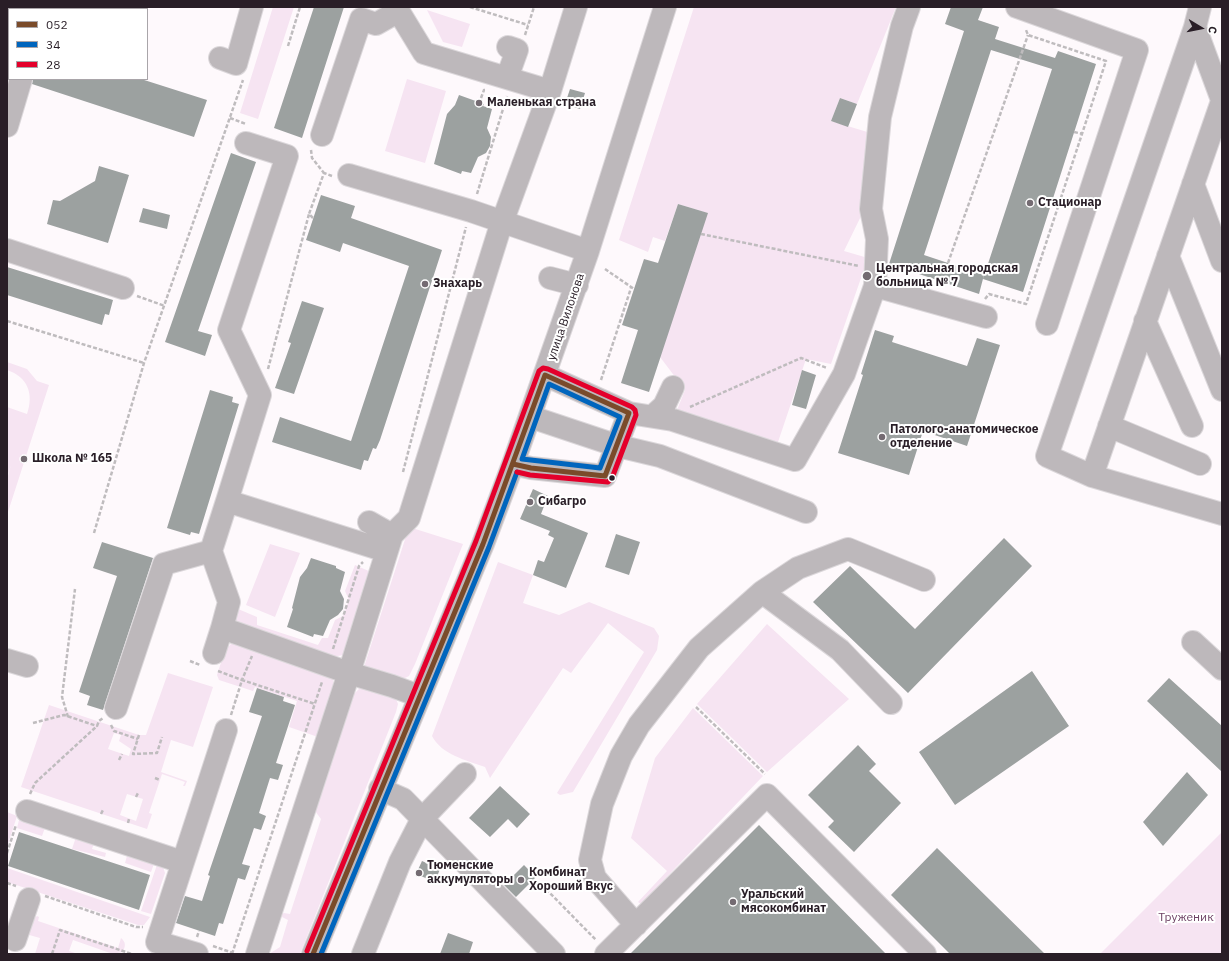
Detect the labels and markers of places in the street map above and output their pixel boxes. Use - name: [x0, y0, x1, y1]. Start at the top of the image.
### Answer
- place label: Маленькая страна: [487, 96, 596, 110]
- marker: Маленькая страна: [474, 98, 484, 108]
- place label: Стационар: [1038, 196, 1102, 210]
- marker: Стационар: [1025, 198, 1035, 208]
- place label: Центральная городская больница № 7: [876, 262, 1018, 290]
- marker: Центральная городская больница № 7: [861, 270, 873, 282]
- place label: Знахарь: [433, 277, 482, 291]
- marker: Знахарь: [420, 279, 430, 289]
- place label: Патолого-анатомическое отделение: [890, 423, 1038, 451]
- marker: Патолого-анатомическое отделение: [877, 432, 887, 442]
- place label: Школа № 165: [32, 452, 112, 466]
- marker: Школа № 165: [19, 454, 29, 464]
- unlabelled marker: [607, 473, 617, 483]
- place label: Сибагро: [538, 495, 586, 509]
- marker: Сибагро: [525, 497, 535, 507]
- place label: Тюменские аккумуляторы: [427, 859, 513, 887]
- place label: Комбинат Хороший Вкус: [529, 866, 613, 894]
- marker: Тюменские аккумуляторы: [414, 868, 424, 878]
- marker: Комбинат Хороший Вкус: [516, 875, 526, 885]
- place label: Уральский мясокомбинат: [741, 888, 826, 916]
- marker: Уральский мясокомбинат: [728, 897, 738, 907]

